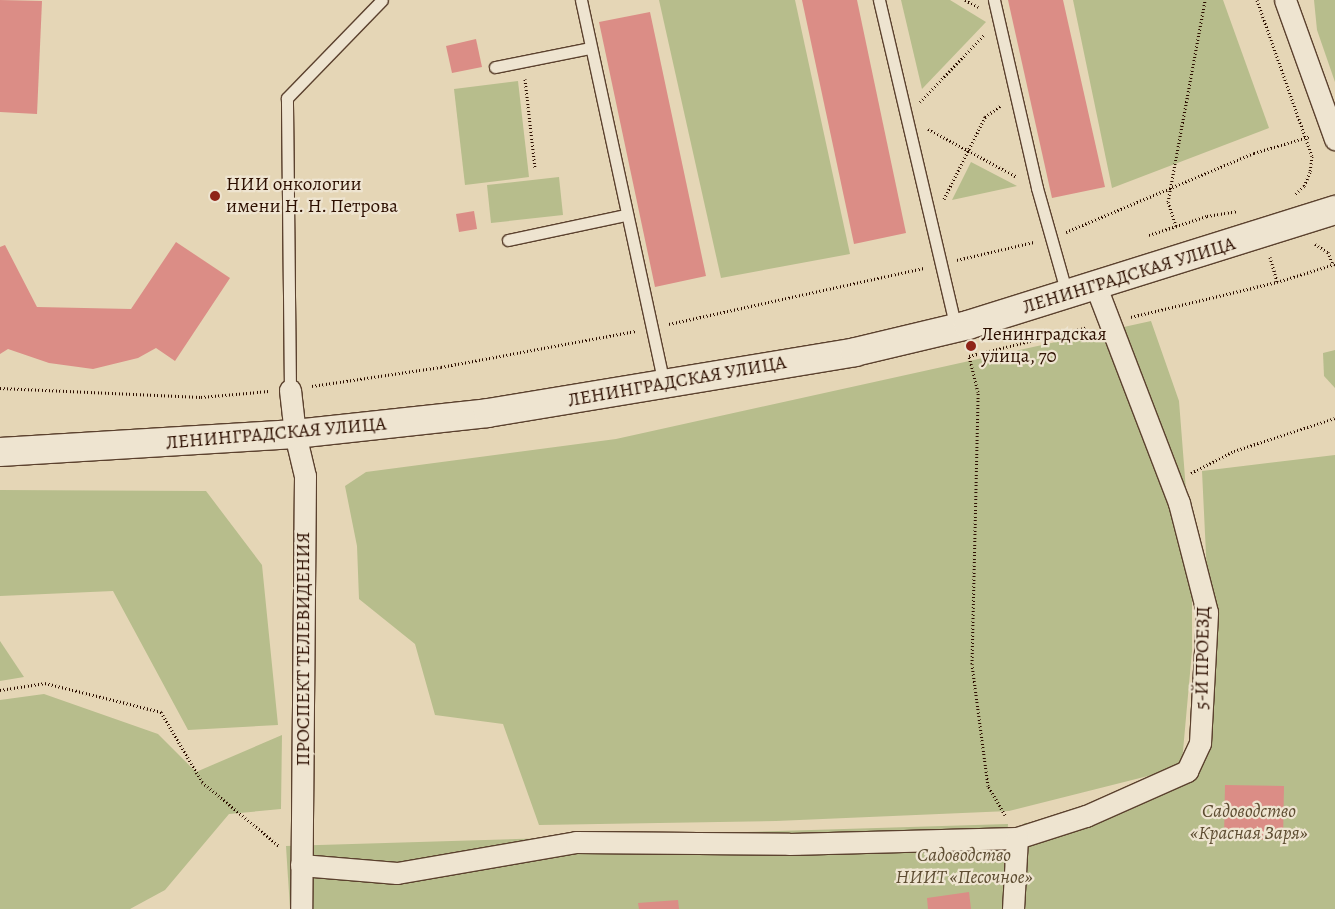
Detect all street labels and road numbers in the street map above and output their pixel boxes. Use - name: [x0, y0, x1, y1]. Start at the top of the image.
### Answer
- street label: ЛЕНИНГРАДСКАЯ УЛИЦА: [1020, 233, 1238, 319]
- street label: ЛЕНИНГРАДСКАЯ УЛИЦА: [566, 352, 788, 412]
- street label: ЛЕНИНГРАДСКАЯ УЛИЦА: [165, 413, 387, 455]
- street label: ПРОСПЕКТ ТЕЛЕВИДЕНИЯ: [293, 532, 315, 766]
- street label: 5-Й ПРОЕЗД: [1191, 606, 1215, 710]

